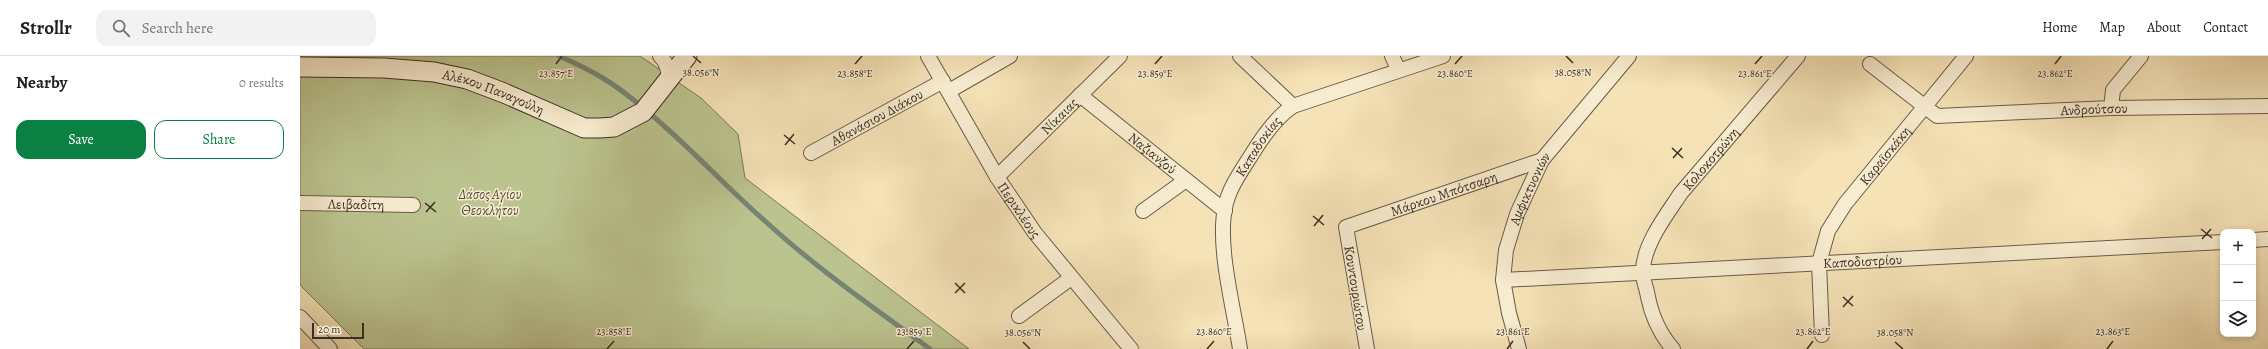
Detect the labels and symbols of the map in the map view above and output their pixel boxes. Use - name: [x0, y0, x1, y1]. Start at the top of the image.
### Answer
- street label: Αλέκου Παναγούλη: [440, 65, 547, 120]
- text: 38.056°N: [683, 66, 719, 79]
- text: 38.058°N: [1555, 66, 1591, 79]
- text: 23.857°E: [539, 67, 573, 80]
- text: 23.858°E: [838, 67, 873, 80]
- text: 23.859°E: [1138, 67, 1172, 80]
- text: 23.860°E: [1437, 67, 1473, 80]
- text: 23.861°E: [1738, 67, 1772, 80]
- text: 23.862°E: [2037, 67, 2073, 80]
- street label: Αθανάσιου Διάκου: [827, 85, 927, 151]
- street label: Νίκαιας: [1037, 94, 1082, 139]
- street label: Ανδρούτσου: [2059, 99, 2128, 120]
- street label: Καπαδοκίας: [1231, 112, 1286, 180]
- street label: Καραϊσκάκη: [1855, 122, 1915, 189]
- street label: Κολοκοτρώνη: [1678, 123, 1743, 195]
- street label: Ναζιανζού: [1124, 128, 1180, 179]
- street label: Αμφικτυονιών: [1505, 148, 1555, 228]
- street label: Μάρκου Μπότσαρη: [1388, 167, 1500, 221]
- street label: Περικλέους: [993, 178, 1045, 243]
- park label: Δάσος Αγίου Θεοκλήτου: [458, 185, 521, 220]
- street label: Λειβαδίτη: [327, 194, 384, 214]
- street label: Κουντουριώτου: [1339, 244, 1372, 332]
- street label: Καποδιστρίου: [1822, 250, 1903, 273]
- scale bar: [312, 321, 364, 340]
- text: 23.858°E: [597, 325, 632, 338]
- text: 23.859°E: [897, 325, 931, 338]
- text: 23.860°E: [1196, 325, 1232, 338]
- text: 23.861°E: [1496, 325, 1530, 338]
- text: 23.862°E: [1795, 325, 1831, 338]
- text: 23.863°E: [2096, 325, 2130, 338]
- text: 38.056°N: [1005, 326, 1041, 339]
- text: 38.058°N: [1877, 326, 1913, 339]

